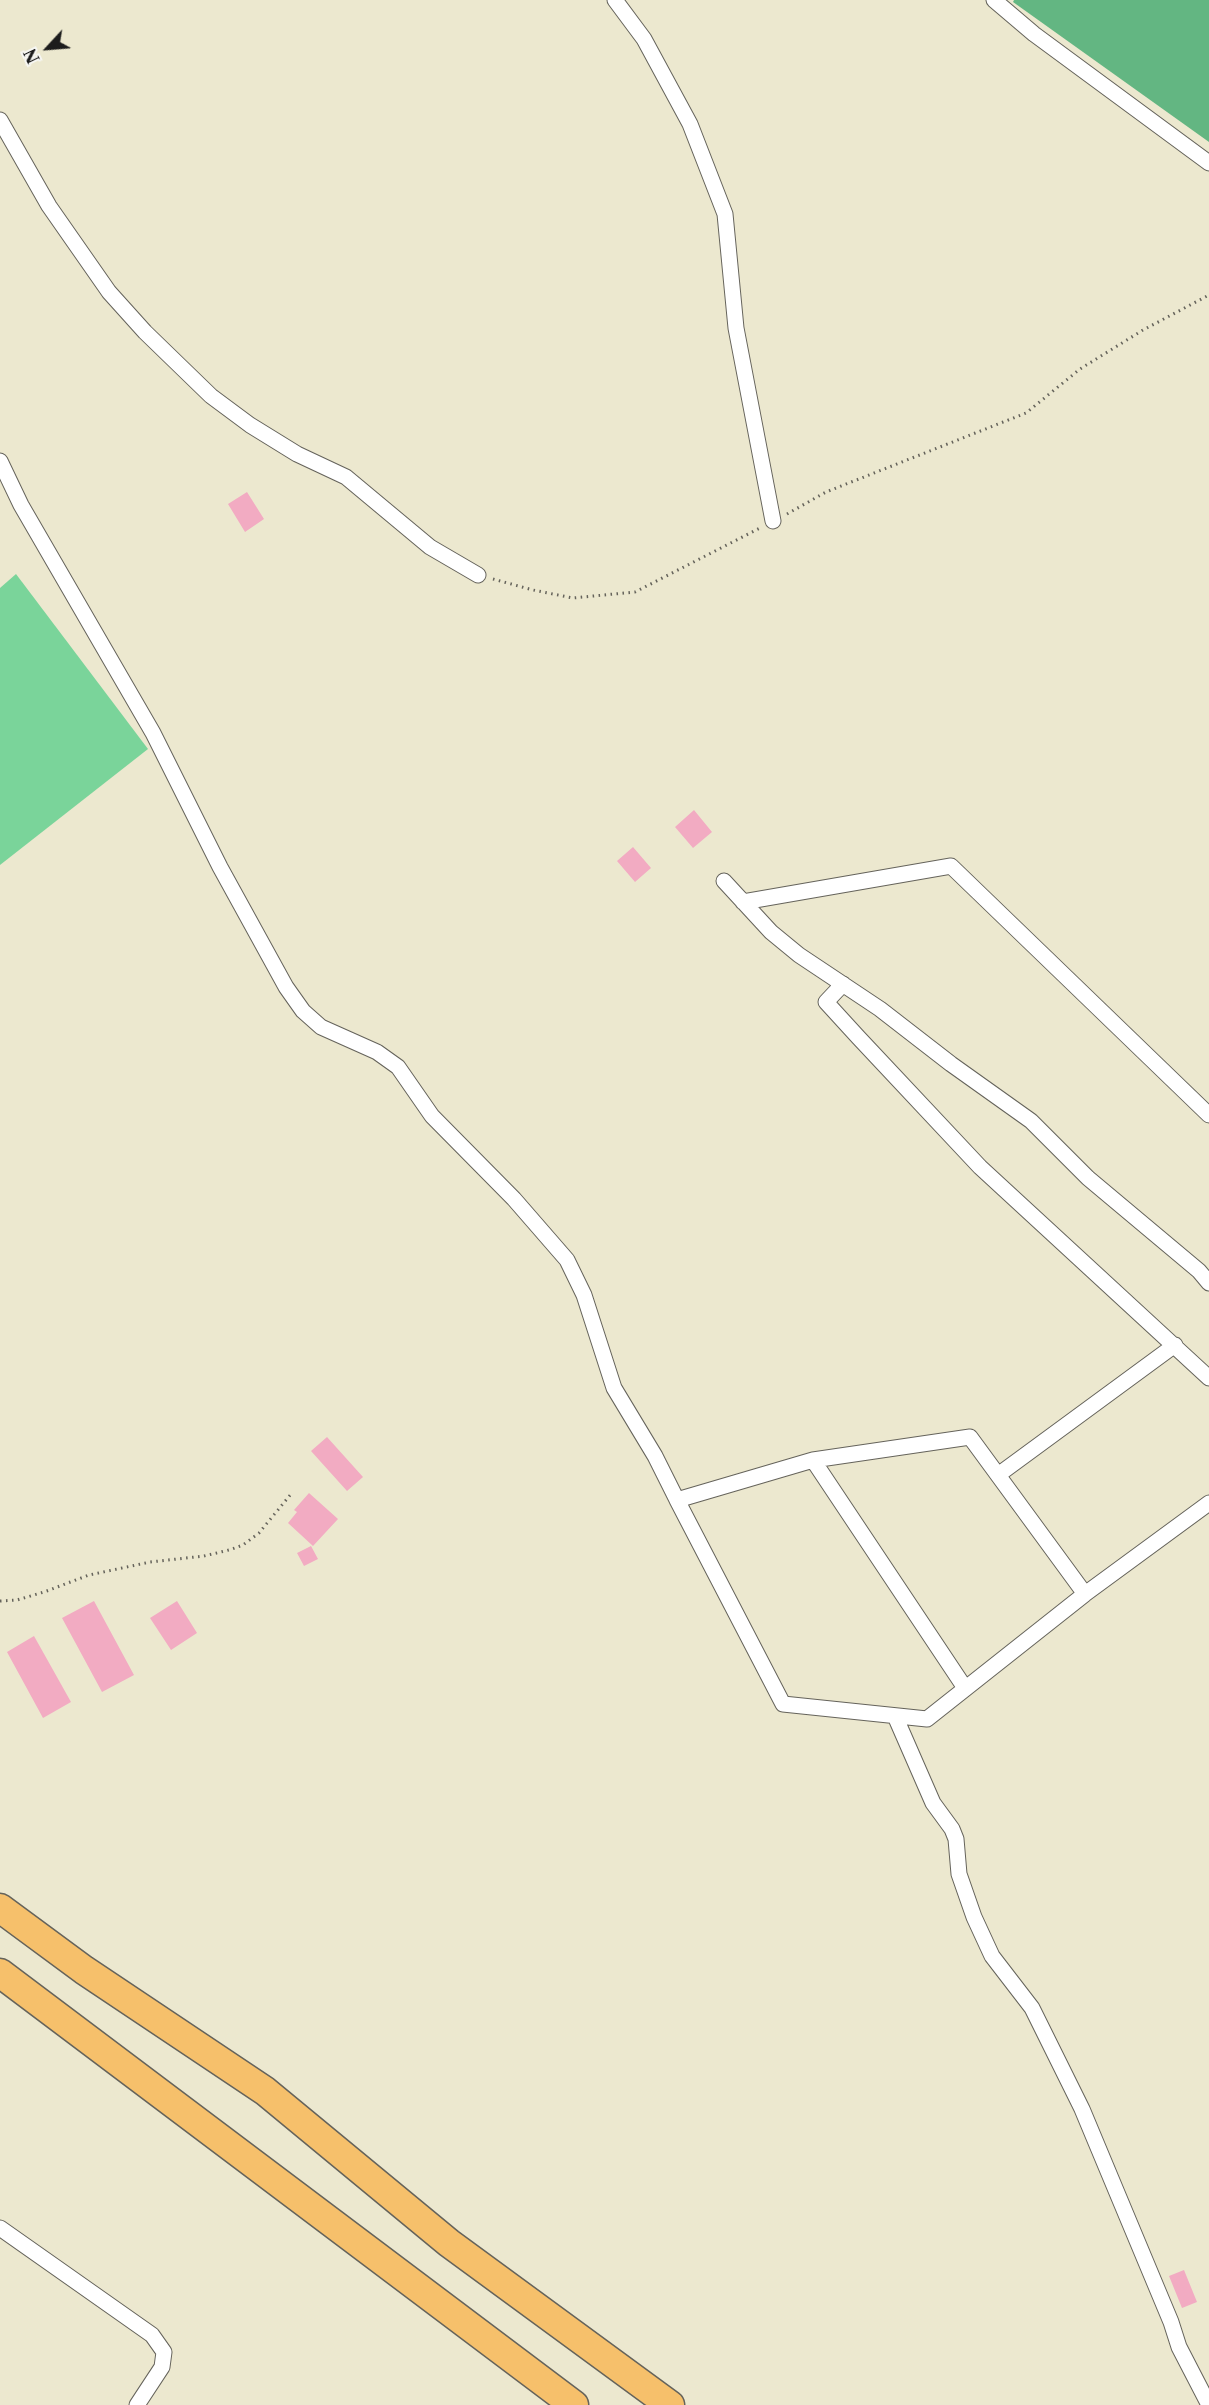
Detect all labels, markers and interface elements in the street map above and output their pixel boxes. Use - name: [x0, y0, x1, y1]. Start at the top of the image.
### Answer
- north arrow: [18, 18, 78, 78]
- text: N: [20, 45, 44, 67]

